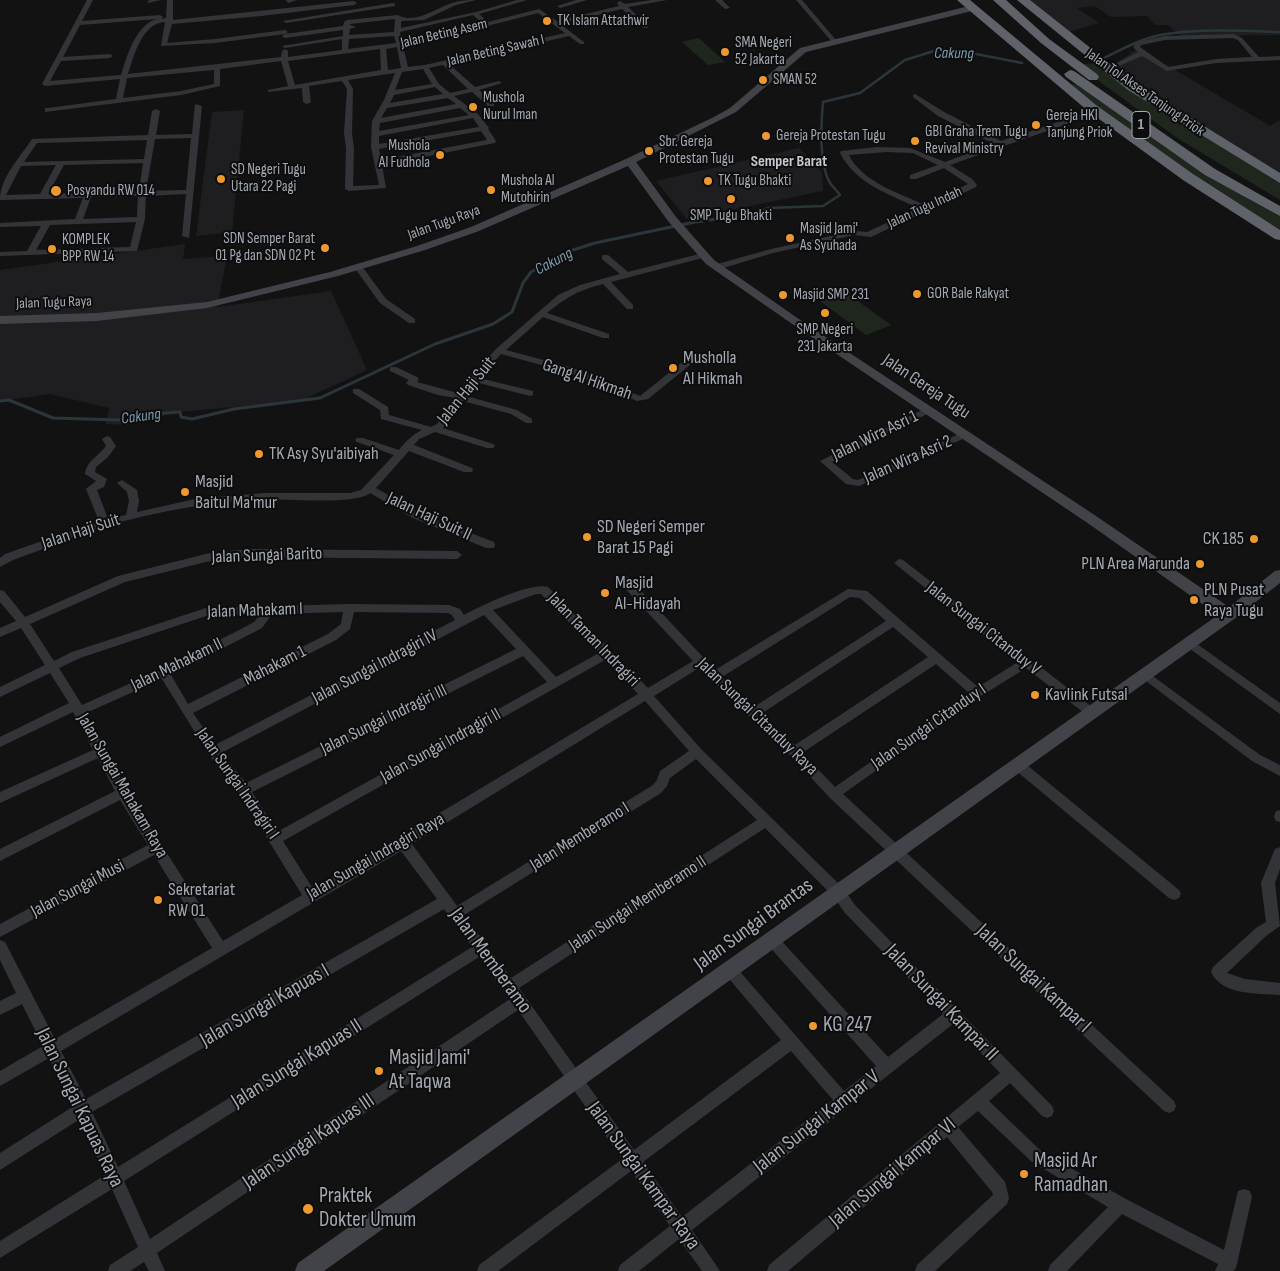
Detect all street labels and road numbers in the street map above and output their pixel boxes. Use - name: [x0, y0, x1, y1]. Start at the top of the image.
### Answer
- street label: Jalan Beting Asem: [399, 15, 489, 53]
- street label: Jalan Beting Sawah I: [446, 31, 546, 71]
- street label: Jalan Tol Akses Tanjung Priok: [1082, 45, 1208, 141]
- road number: 1: [1132, 112, 1150, 138]
- street label: Jalan Tugu Indah: [885, 183, 965, 233]
- street label: Jalan Tugu Raya: [405, 202, 483, 244]
- street label: Jalan Tugu Raya: [16, 293, 92, 313]
- street label: Jalan Gereja Tugu: [878, 350, 974, 424]
- street label: Jalan Haji Suit: [433, 353, 501, 429]
- street label: Gang Al Hikmah: [539, 355, 635, 405]
- street label: Jalan Wira Asri 1: [828, 406, 922, 466]
- street label: Jalan Wira Asri 2: [861, 431, 955, 489]
- street label: Jalan Haji Suit II: [383, 488, 475, 546]
- street label: Jalan Haji Suit: [39, 509, 123, 555]
- street label: Jalan Sungai Barito: [211, 543, 323, 569]
- street label: Jalan Sungai Citanduy V: [921, 578, 1045, 680]
- street label: Jalan Taman Indragiri: [542, 588, 644, 692]
- street label: Jalan Mahakam I: [207, 599, 303, 623]
- street label: Jalan Sungai Indragiri IV: [309, 625, 441, 709]
- street label: Jalan Mahakam II: [128, 634, 226, 696]
- street label: Mahakam 1: [240, 641, 310, 691]
- street label: Jalan Sungai Citanduy Raya: [692, 654, 822, 780]
- street label: Jalan Sungai Citanduy I: [867, 679, 991, 775]
- street label: Jalan Sungai Indragiri III: [317, 680, 451, 760]
- street label: Jalan Sungai Indragiri II: [377, 704, 505, 788]
- street label: Jalan Sungai Mahakam Raya: [72, 710, 172, 862]
- street label: Jalan Sungai Indragiri I: [191, 724, 283, 844]
- street label: Jalan Memberamo I: [526, 798, 634, 876]
- street label: Jalan Sungai Indragiri Raya: [303, 809, 449, 905]
- street label: Jalan Sungai Memberamo II: [565, 851, 711, 957]
- street label: Jalan Sungai Musi: [28, 855, 128, 923]
- street label: Jalan Sungai Brantas: [690, 873, 818, 977]
- street label: Jalan Memberamo: [443, 903, 537, 1019]
- street label: Jalan Sungai Kampar I: [970, 919, 1096, 1039]
- street label: Jalan Sungai Kampar II: [879, 939, 1003, 1067]
- street label: Jalan Sungai Kapuas I: [196, 959, 334, 1053]
- street label: Jalan Sungai Kapuas II: [227, 1014, 367, 1114]
- street label: Jalan Sungai Kapuas Raya: [30, 1024, 128, 1192]
- street label: Jalan Sungai Kampar V: [749, 1065, 885, 1179]
- street label: Jalan Sungai Kapuas III: [238, 1089, 380, 1195]
- street label: Jalan Sungai Kampar Raya: [581, 1097, 705, 1255]
- street label: Jalan Sungai Kampar VI: [825, 1113, 961, 1233]

